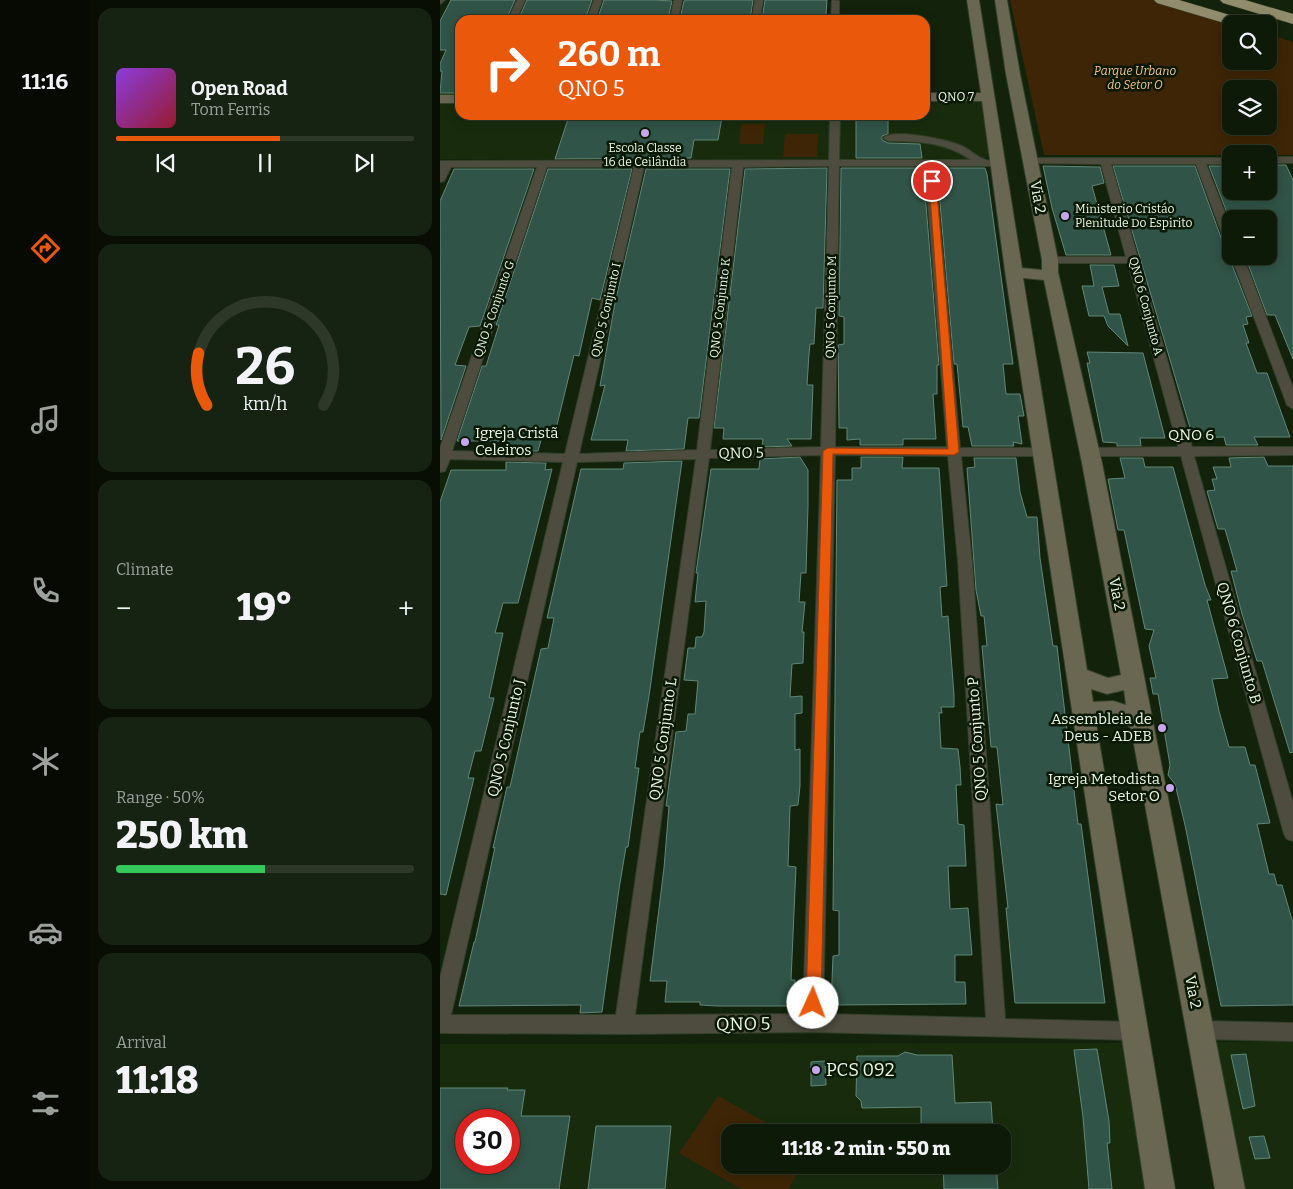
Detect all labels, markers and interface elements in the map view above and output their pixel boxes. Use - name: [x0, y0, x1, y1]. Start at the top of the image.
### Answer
- map controls: [1222, 15, 1277, 265]
- button: search: [1222, 15, 1277, 70]
- text: 260 m: [558, 33, 660, 75]
- icon: right: [475, 35, 540, 100]
- park label: Parque Urbano do Setor O: [1094, 64, 1176, 92]
- text: 11:16: [22, 68, 68, 95]
- text: QNO 5: [558, 75, 625, 102]
- text: Open Road: [191, 77, 288, 100]
- button: layers: [1222, 80, 1277, 135]
- street label: QNO 7: [938, 90, 974, 104]
- text: Tom Ferris: [191, 100, 270, 119]
- marker: Escola Classe 16 de Ceilândia: [639, 127, 651, 139]
- place label: Escola Classe 16 de Ceilândia: [604, 141, 687, 169]
- button: +: [1222, 145, 1277, 200]
- icon: previous: [152, 149, 180, 177]
- icon: pause: [251, 149, 279, 177]
- icon: next: [350, 149, 378, 177]
- pin: [911, 160, 953, 202]
- icon: arrive: [918, 167, 946, 195]
- street label: Via 2: [1026, 179, 1050, 215]
- place label: Ministerio Cristáo Plenitude Do Espirito: [1075, 202, 1192, 230]
- marker: Ministerio Cristáo Plenitude Do Espirito: [1059, 210, 1071, 222]
- button: −: [1222, 210, 1277, 265]
- icon: directions: [28, 231, 63, 266]
- street label: QNO 5 Conjunto M: [823, 255, 839, 359]
- street label: QNO 6 Conjunto A: [1126, 255, 1166, 357]
- street label: QNO 5 Conjunto K: [707, 257, 733, 359]
- street label: QNO 5 Conjunto G: [471, 259, 517, 359]
- street label: QNO 5 Conjunto I: [588, 261, 624, 359]
- text: 26: [235, 335, 295, 398]
- text: km/h: [243, 393, 287, 415]
- icon: music: [28, 402, 63, 437]
- place label: Igreja Cristã Celeiros: [475, 424, 559, 459]
- street label: QNO 6: [1168, 426, 1214, 444]
- marker: Igreja Cristã Celeiros: [459, 436, 471, 448]
- street label: QNO 5: [718, 444, 764, 462]
- text: Climate: [116, 560, 174, 579]
- icon: phone: [28, 573, 63, 608]
- street label: Via 2: [1105, 576, 1129, 612]
- street label: QNO 6 Conjunto B: [1213, 580, 1265, 706]
- text: 19°: [237, 584, 293, 630]
- text: −: [116, 592, 131, 625]
- text: +: [398, 592, 414, 625]
- street label: QNO 5 Conjunto L: [645, 676, 681, 802]
- street label: QNO 5 Conjunto P: [964, 676, 990, 802]
- street label: QNO 5 Conjunto J: [484, 677, 528, 799]
- place label: Assembleia de Deus - ADEB: [1051, 710, 1152, 745]
- marker: Assembleia de Deus - ADEB: [1156, 722, 1168, 734]
- icon: climate: [28, 744, 63, 779]
- place label: Igreja Metodista Setor O: [1048, 770, 1160, 805]
- marker: Igreja Metodista Setor O: [1164, 782, 1176, 794]
- text: Range · 50%: [116, 788, 205, 807]
- text: 250 km: [116, 812, 248, 858]
- icon: car: [28, 915, 63, 950]
- street label: Via 2: [1181, 974, 1205, 1010]
- position arrow: [786, 976, 838, 1028]
- street label: QNO 5: [716, 1013, 770, 1035]
- text: Arrival: [116, 1033, 167, 1052]
- text: 11:18: [116, 1057, 199, 1103]
- place label: PCS 092: [826, 1059, 894, 1081]
- marker: PCS 092: [810, 1064, 822, 1076]
- icon: filters: [28, 1086, 63, 1121]
- speed limit sign: 30: [455, 1109, 520, 1174]
- text: 11:18 · 2 min · 550 m: [782, 1137, 950, 1160]

